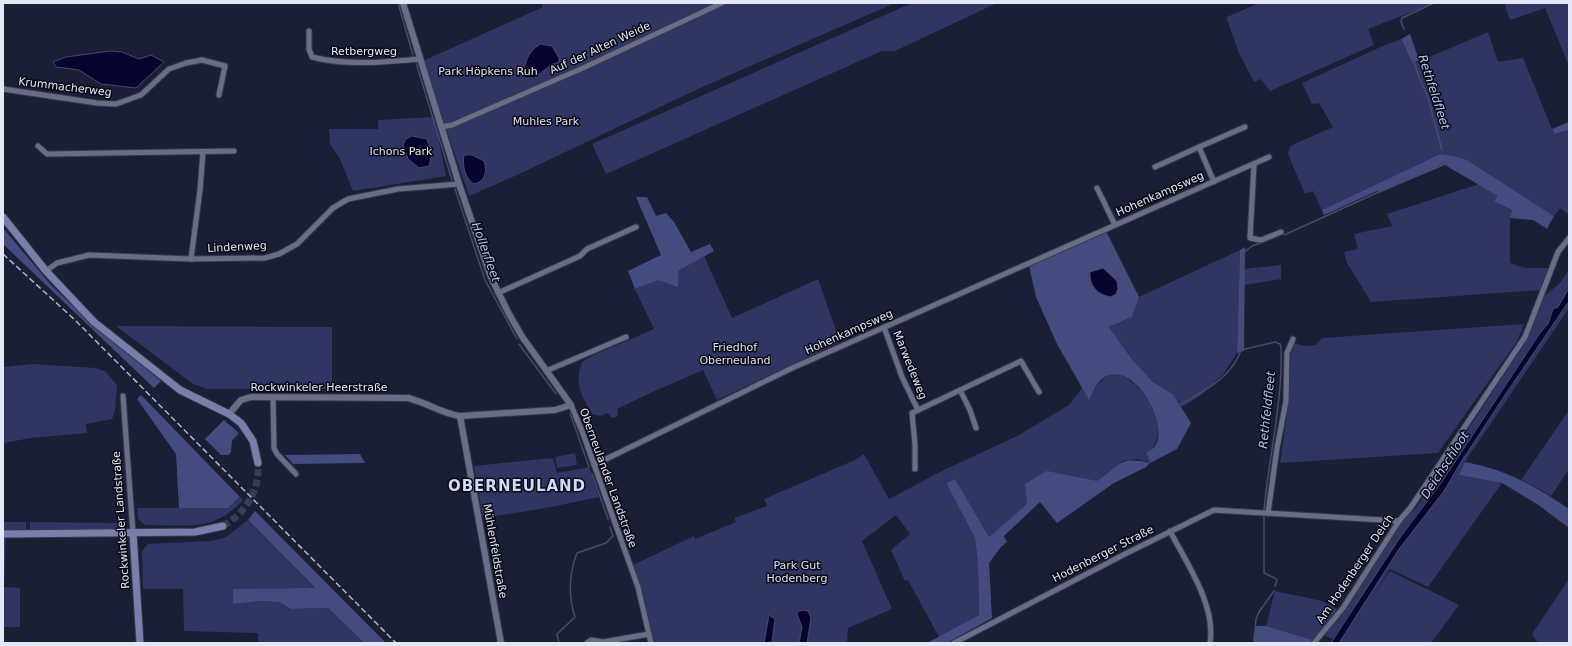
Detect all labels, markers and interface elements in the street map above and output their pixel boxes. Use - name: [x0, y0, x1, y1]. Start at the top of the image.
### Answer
- street label: Auf der Alten Weide: [548, 19, 653, 77]
- street label: Retbergweg: [331, 45, 397, 58]
- water label: Rethfeldfleet: [1415, 53, 1453, 132]
- park label: Park Höpkens Ruh: [438, 65, 538, 78]
- street label: Krummacherweg: [18, 75, 112, 99]
- park label: Muhles Park: [513, 115, 580, 128]
- park label: Ichons Park: [370, 145, 433, 158]
- street label: Hohenkampsweg: [1114, 169, 1206, 219]
- water label: Hollerfleet: [469, 220, 504, 285]
- street label: Lindenweg: [207, 239, 267, 255]
- street label: Hohenkampsweg: [803, 307, 895, 357]
- street label: Marwedeweg: [890, 329, 930, 401]
- park label: Friedhof Oberneuland: [699, 341, 771, 367]
- water label: Rethfeldfleet: [1256, 369, 1278, 449]
- street label: Rockwinkeler Heerstraße: [250, 381, 388, 394]
- street label: Oberneulander Landstraße: [577, 406, 639, 550]
- water label: Deichschloot: [1418, 428, 1473, 501]
- street label: Rockwinkeler Landstraße: [110, 451, 132, 589]
- district label: OBERNEULAND: [448, 477, 586, 495]
- street label: Mühlenfeldstraße: [480, 503, 510, 600]
- street label: Am Hodenberger Deich: [1314, 512, 1396, 626]
- street label: Hodenberger Straße: [1050, 523, 1156, 585]
- park label: Park Gut Hodenberg: [767, 559, 827, 585]

